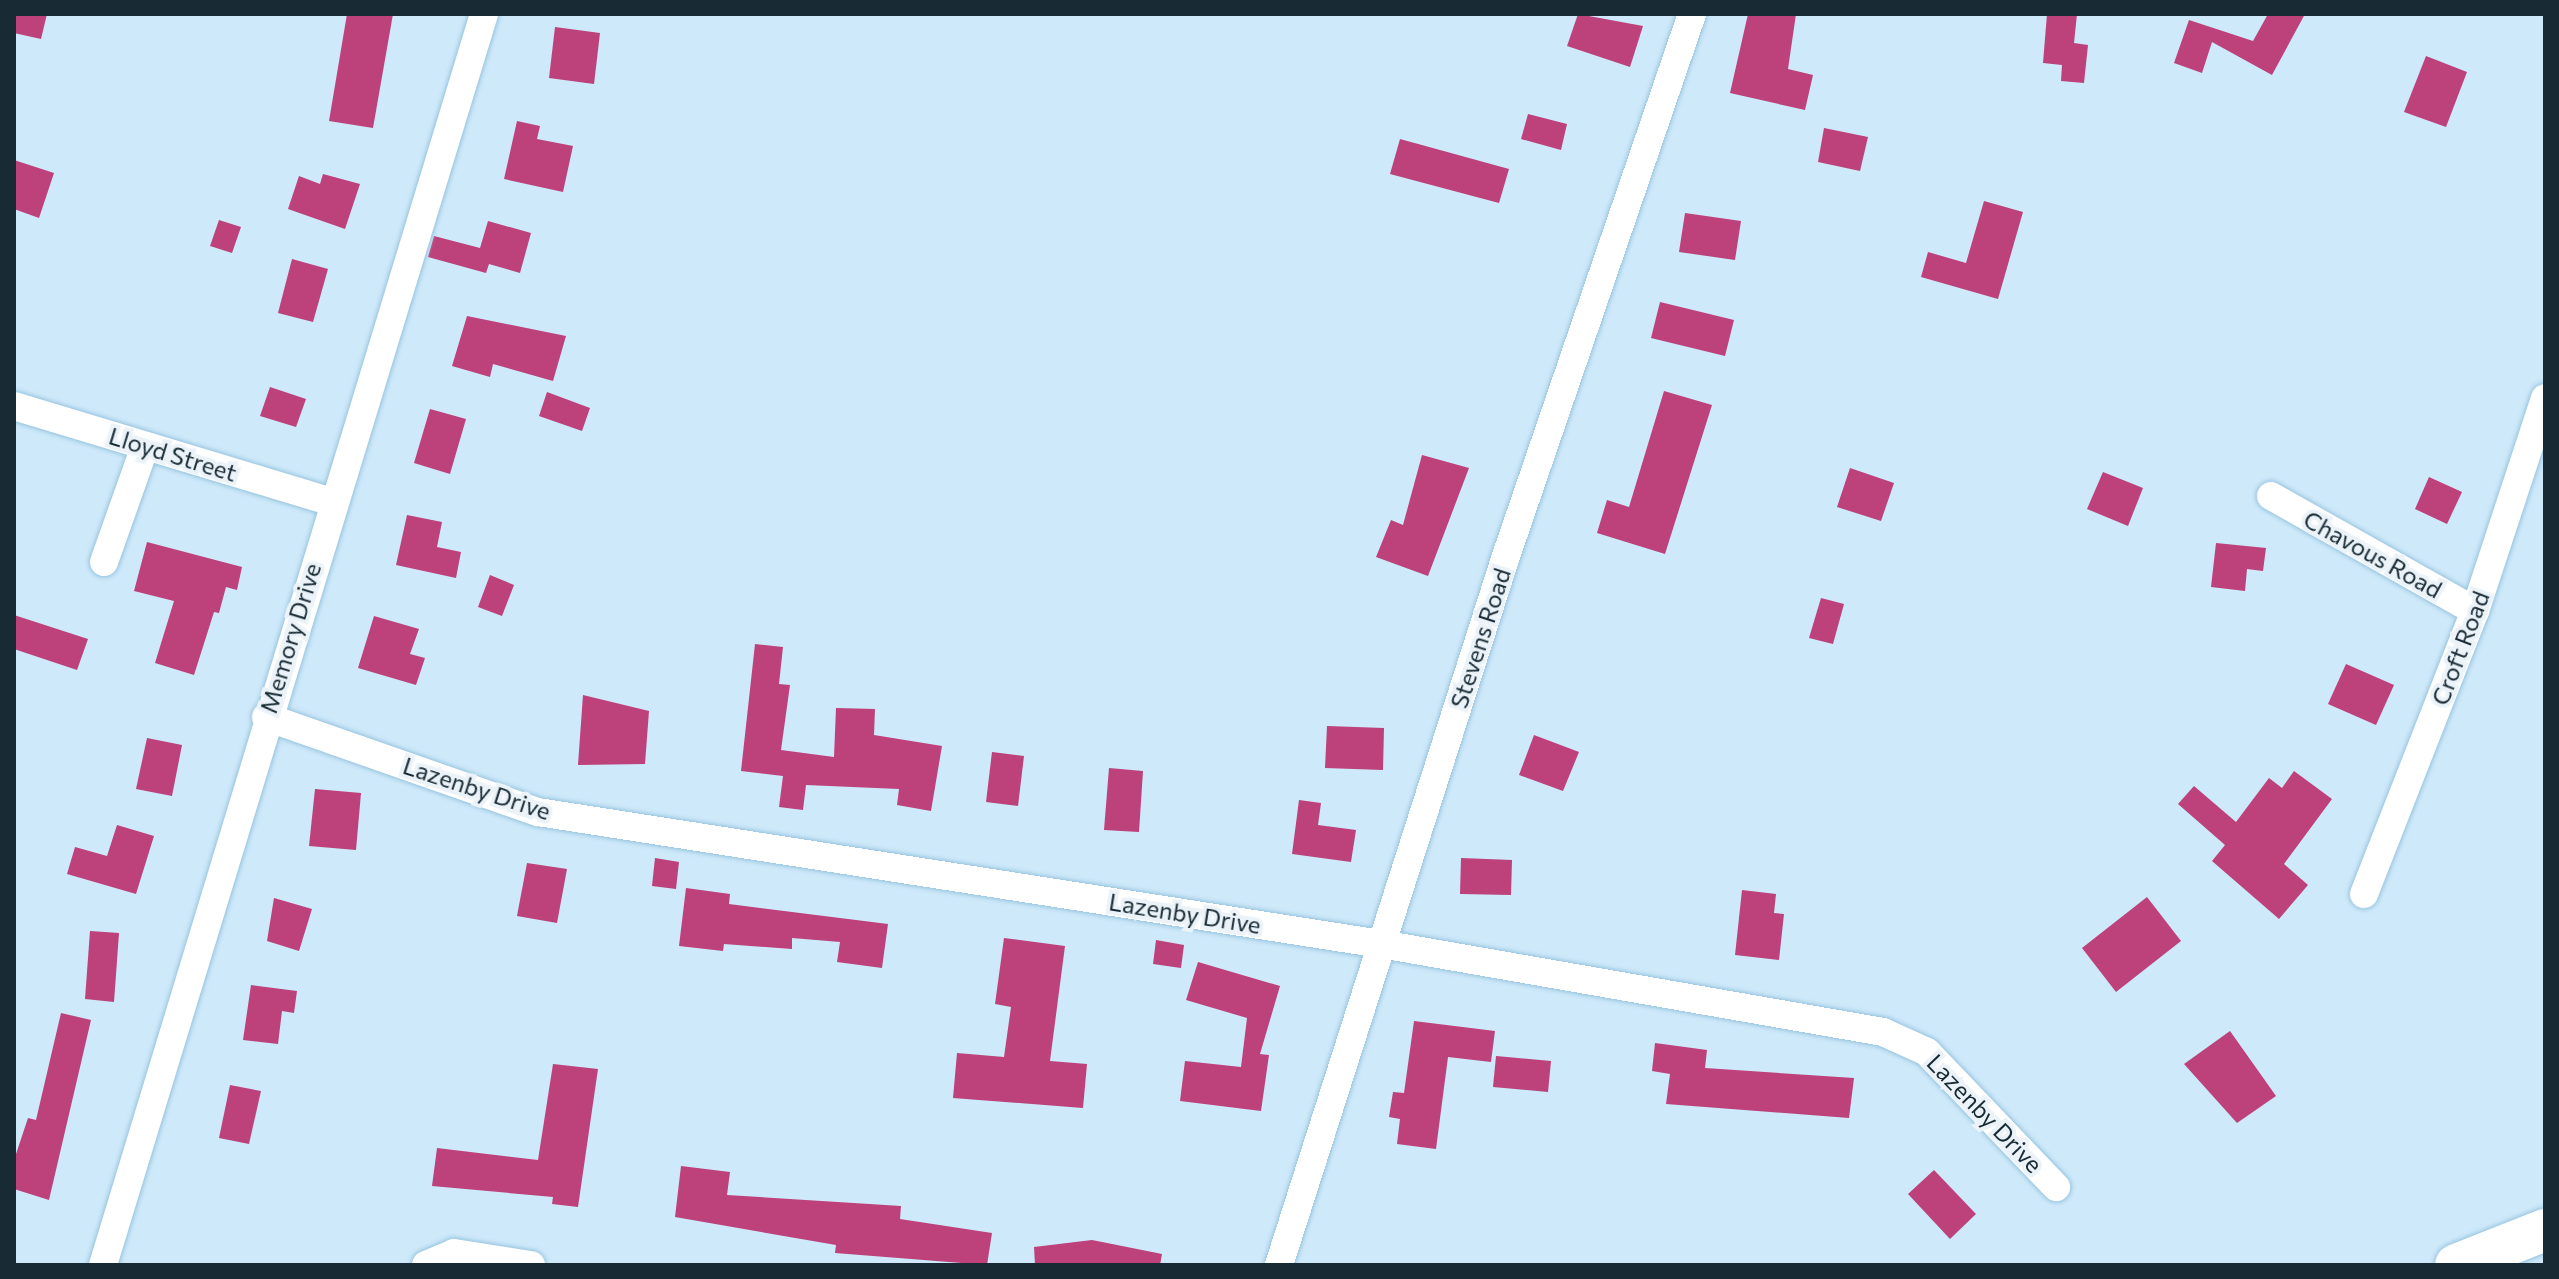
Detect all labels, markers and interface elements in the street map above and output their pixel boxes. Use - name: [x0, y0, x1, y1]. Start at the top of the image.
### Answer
- street label: Lloyd Street: [106, 421, 240, 487]
- street label: Chavous Road: [2299, 504, 2447, 604]
- street label: Memory Drive: [254, 559, 326, 717]
- street label: Stevens Road: [1444, 564, 1516, 712]
- street label: Croft Road: [2425, 587, 2495, 709]
- street label: Lazenby Drive: [400, 751, 554, 825]
- street label: Lazenby Drive: [1107, 887, 1263, 939]
- street label: Lazenby Drive: [1921, 1048, 2049, 1178]

